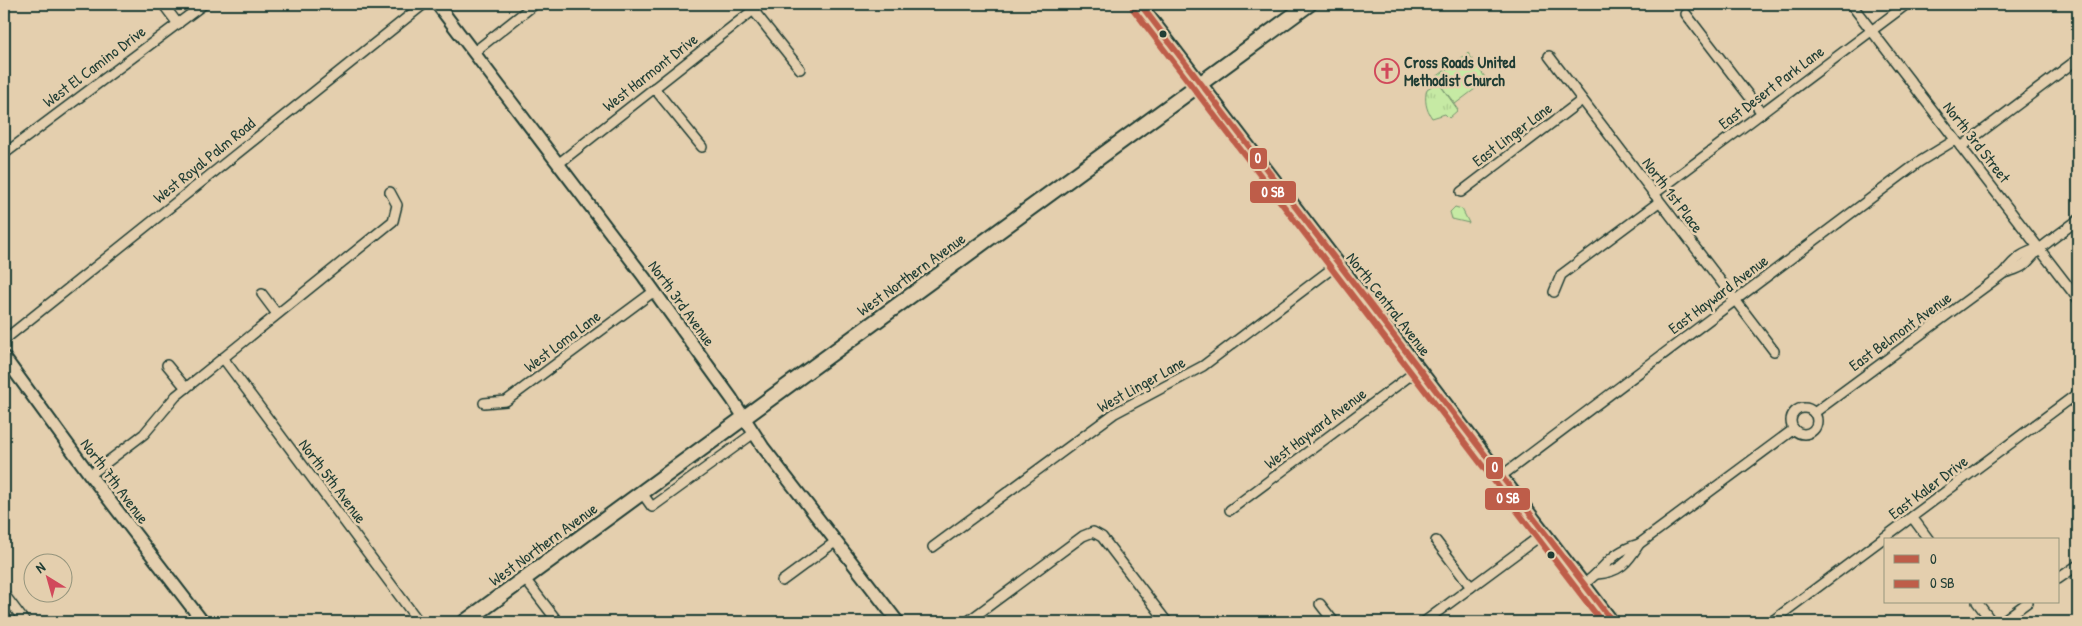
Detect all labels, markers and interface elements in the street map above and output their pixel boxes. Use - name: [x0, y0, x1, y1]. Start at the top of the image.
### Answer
- street label: West El Camino Drive: [38, 20, 150, 112]
- street label: West Harmont Drive: [598, 27, 703, 116]
- unlabelled marker: [1158, 29, 1168, 39]
- street label: East Desert Park Lane: [1714, 40, 1829, 134]
- place label: Cross Roads United Methodist Church: [1404, 51, 1516, 91]
- church icon: Cross Roads United Methodist Church: [1374, 58, 1400, 84]
- street label: East Linger Lane: [1468, 96, 1557, 171]
- street label: North 3rd Street: [1938, 97, 2016, 188]
- street label: West Royal Palm Road: [148, 112, 260, 208]
- line badge: 0: [1249, 147, 1268, 170]
- text: 0: [1255, 148, 1262, 167]
- street label: North 1st Place: [1637, 153, 1709, 238]
- line badge: 0 SB: [1249, 180, 1297, 204]
- text: 0 SB: [1261, 182, 1285, 201]
- street label: West Northern Avenue: [852, 227, 970, 321]
- street label: North Central Avenue: [1342, 248, 1437, 361]
- street label: East Hayward Avenue: [1664, 249, 1773, 339]
- street label: North 3rd Avenue: [643, 256, 721, 351]
- street label: East Belmont Avenue: [1844, 286, 1956, 376]
- street label: West Loma Lane: [519, 305, 605, 377]
- street label: West Linger Lane: [1093, 350, 1190, 417]
- street label: West Hayward Avenue: [1259, 382, 1371, 474]
- street label: North 7th Avenue: [76, 434, 155, 529]
- street label: North 5th Avenue: [294, 434, 372, 528]
- street label: East Kaler Drive: [1884, 450, 1973, 524]
- line badge: 0: [1485, 456, 1504, 480]
- text: 0: [1492, 457, 1499, 476]
- line badge: 0 SB: [1484, 487, 1531, 511]
- text: 0 SB: [1496, 488, 1520, 507]
- street label: West Northern Avenue: [484, 497, 602, 591]
- legend: [1884, 538, 2060, 604]
- text: 0: [1930, 548, 1937, 569]
- unlabelled marker: [1546, 550, 1556, 560]
- north arrow: [22, 554, 72, 604]
- text: N: [31, 557, 49, 577]
- text: 0 SB: [1930, 572, 1955, 593]

